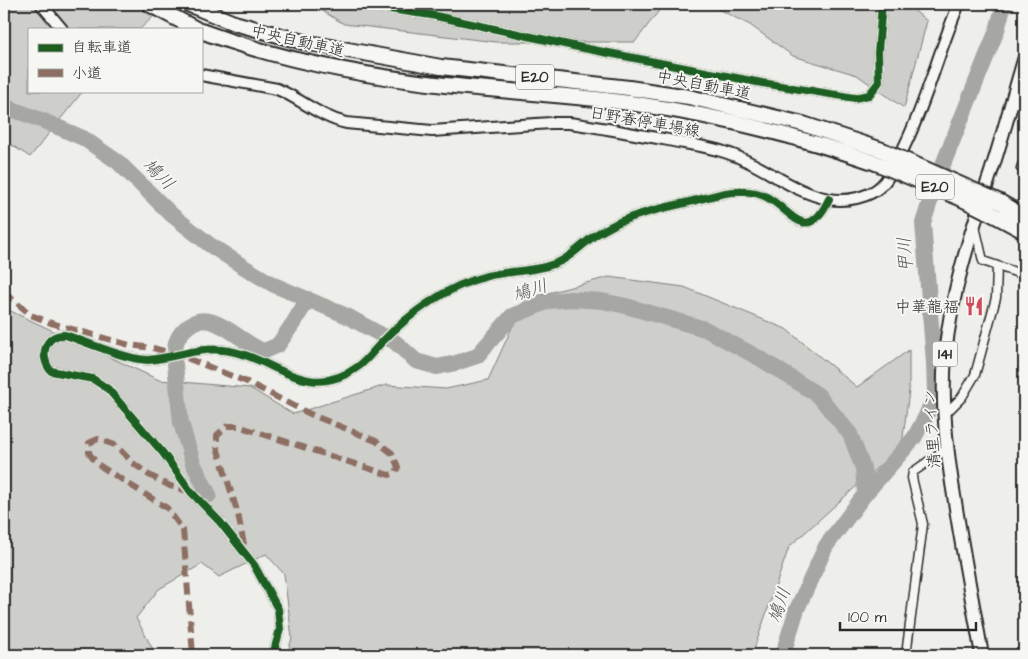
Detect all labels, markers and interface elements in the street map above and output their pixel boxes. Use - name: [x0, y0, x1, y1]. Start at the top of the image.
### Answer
- street label: 中央自動車道: [249, 19, 347, 62]
- legend: [28, 28, 202, 92]
- text: 自転車道: [72, 37, 132, 58]
- text: 小道: [72, 63, 102, 84]
- road number: E20: [516, 64, 554, 90]
- street label: 中央自動車道: [655, 65, 753, 105]
- street label: 日野春停車場線: [588, 101, 702, 143]
- water label: 鳩川: [137, 153, 180, 196]
- road number: E20: [916, 174, 954, 200]
- water label: 甲川: [892, 236, 919, 274]
- water label: 鳩川: [509, 273, 551, 308]
- restaurant icon: 中華龍福: [963, 295, 985, 317]
- place label: 中華龍福: [895, 296, 959, 318]
- road number: 141: [932, 342, 958, 366]
- street label: 清里ライン: [918, 389, 946, 469]
- water label: 鳩川: [762, 584, 797, 626]
- scale bar: [840, 599, 977, 631]
- text: 100 m: [848, 607, 887, 628]

